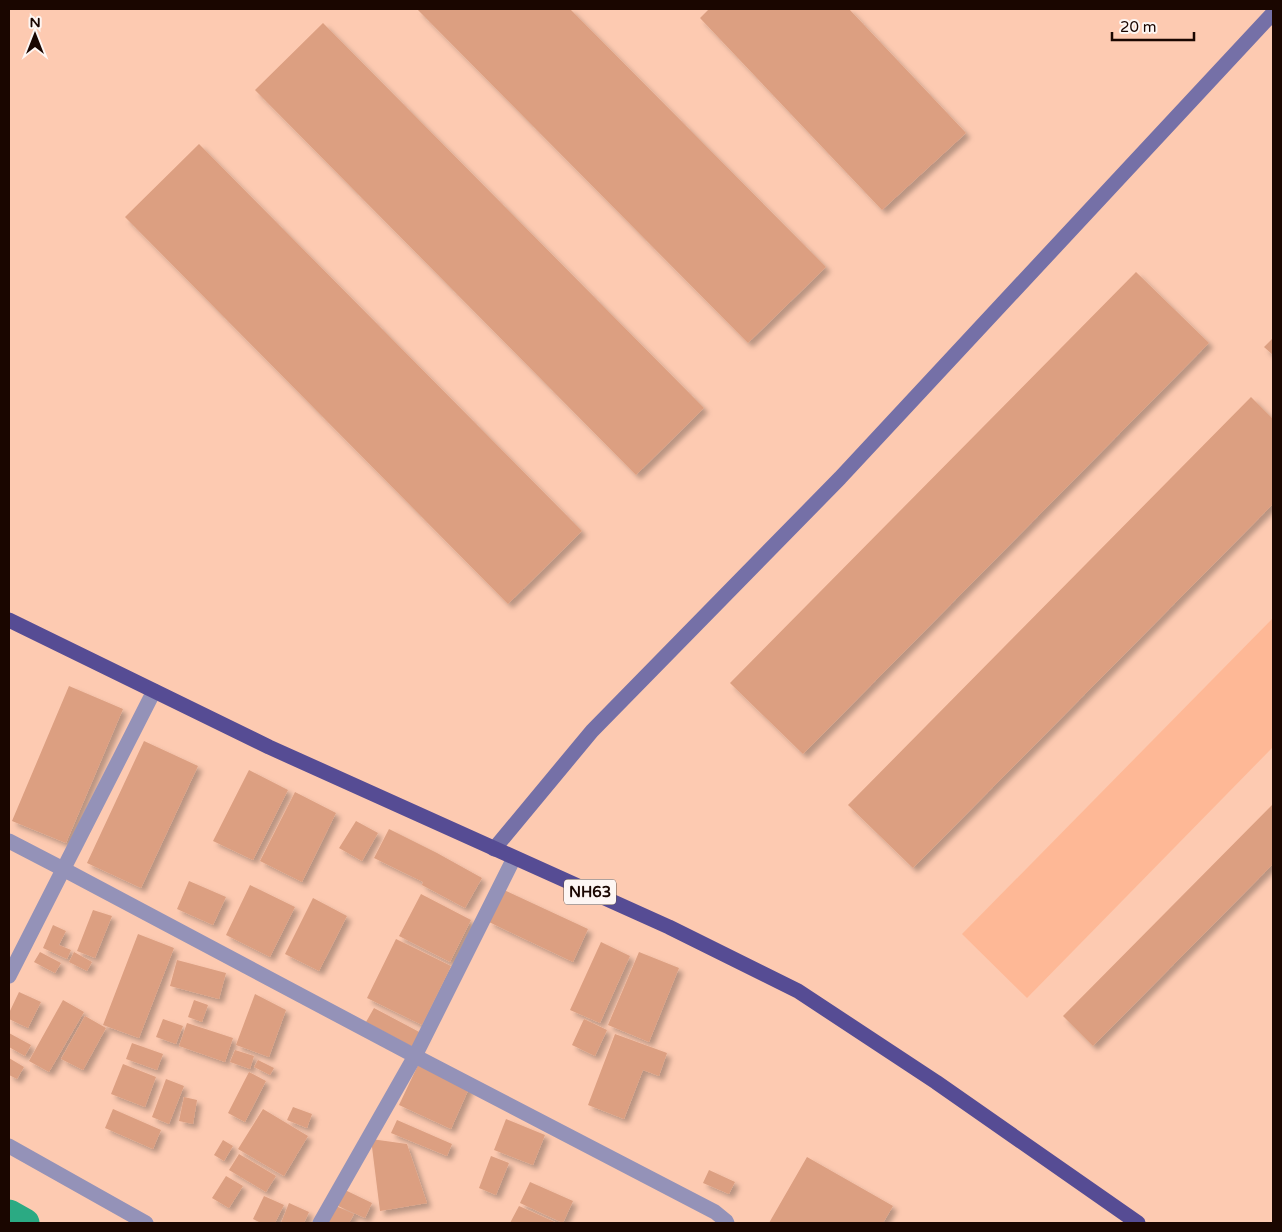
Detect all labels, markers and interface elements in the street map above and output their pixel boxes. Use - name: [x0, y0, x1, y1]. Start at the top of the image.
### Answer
- north arrow: [10, 10, 60, 60]
- scale bar: [1112, 10, 1194, 42]
- text: N: [29, 14, 41, 31]
- text: 20 m: [1120, 18, 1157, 36]
- road number: NH63: [564, 880, 616, 904]

